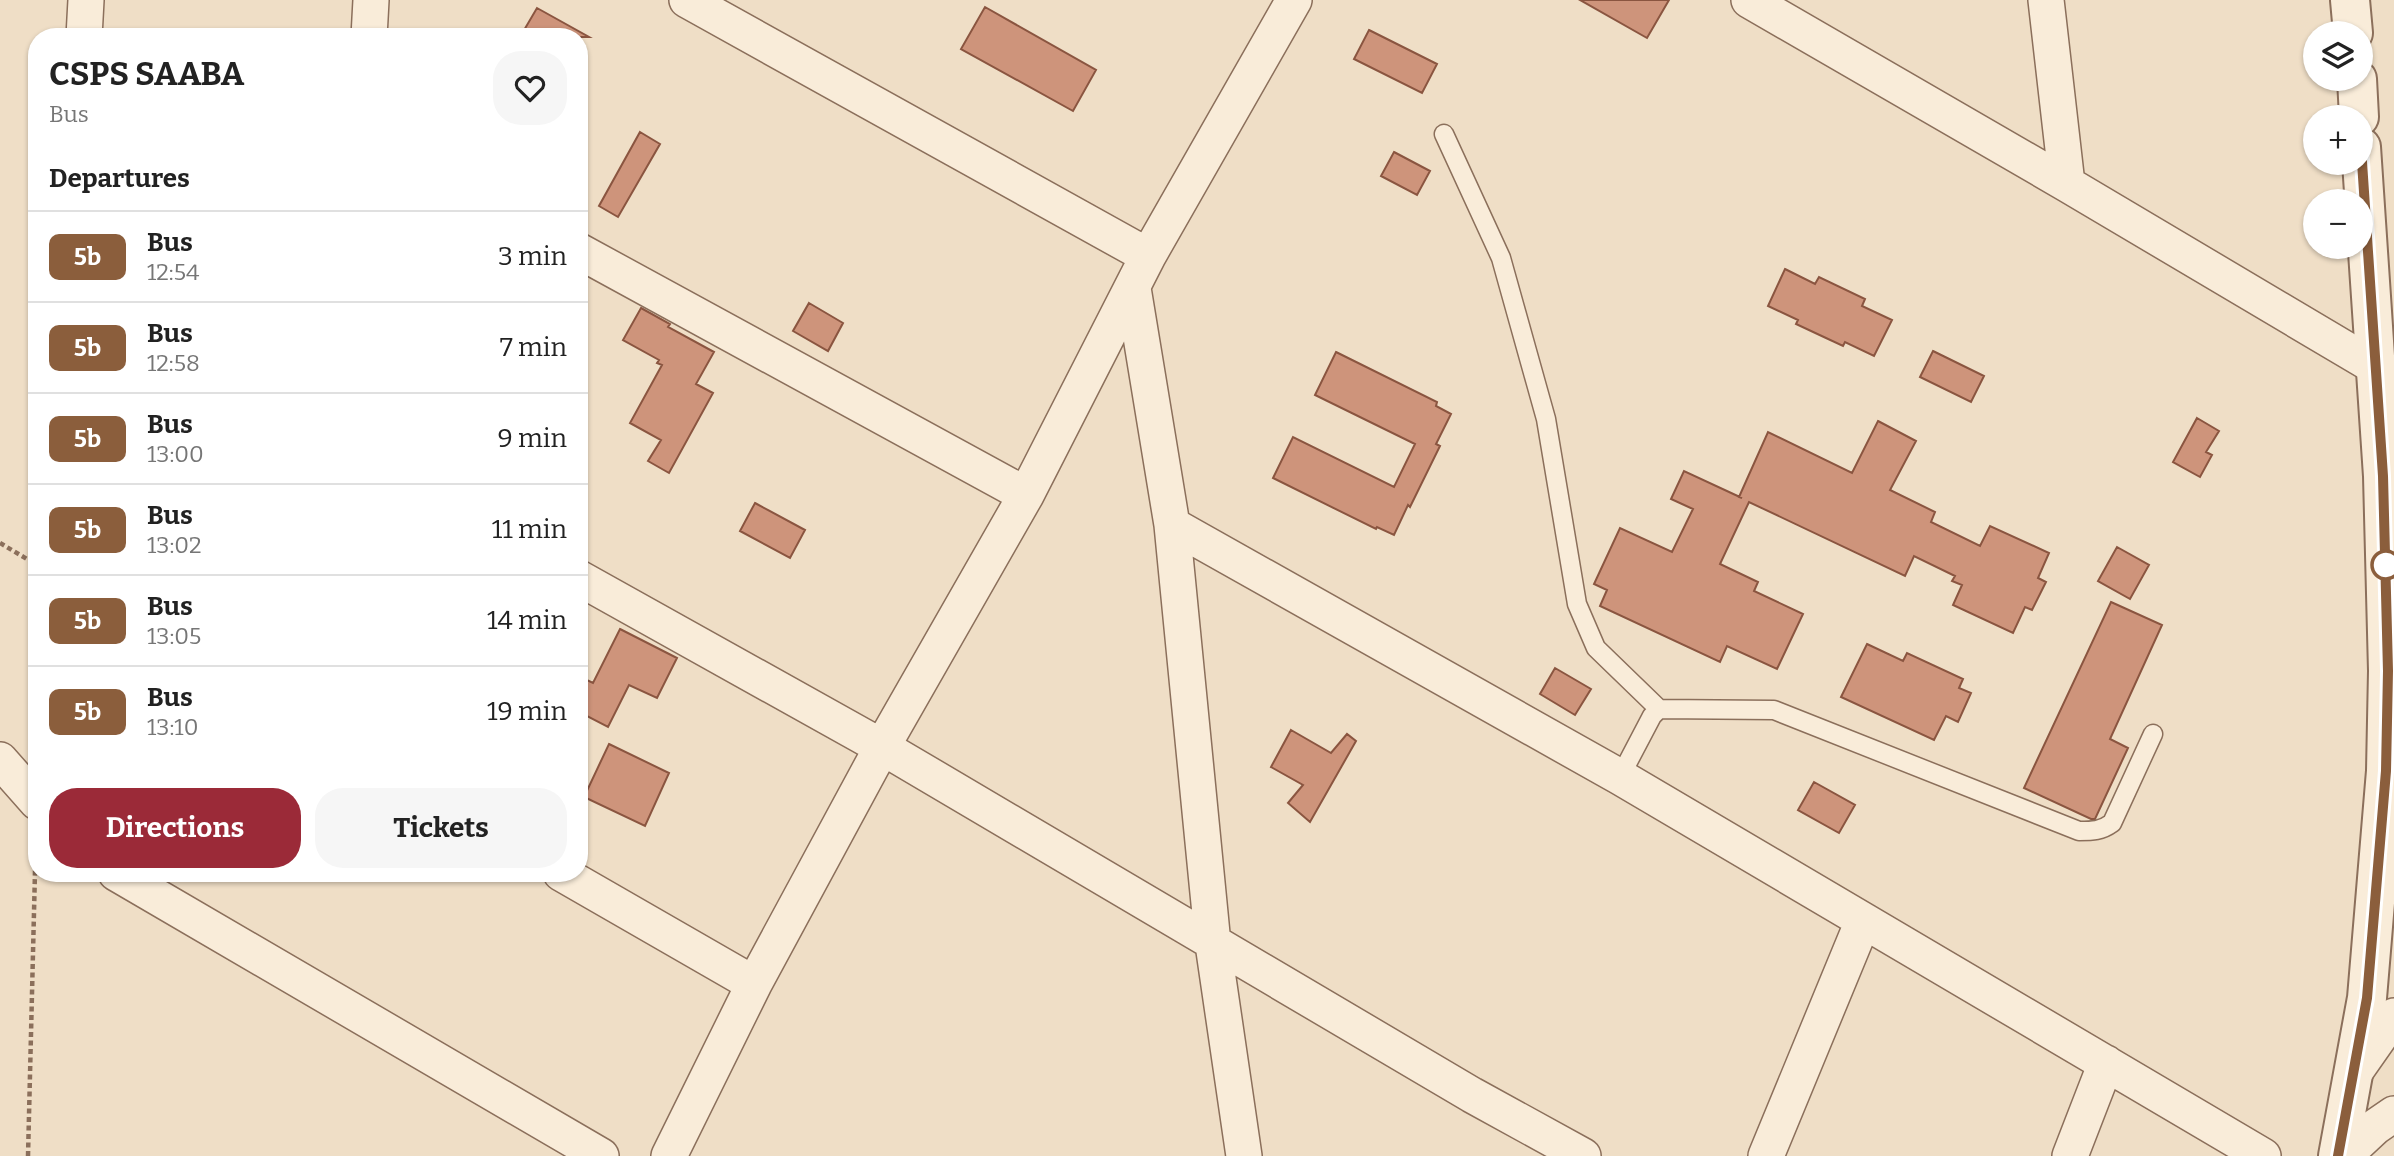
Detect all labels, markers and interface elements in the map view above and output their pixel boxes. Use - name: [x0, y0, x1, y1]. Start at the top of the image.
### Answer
- map controls: [2303, 21, 2373, 259]
- button: layers: [2303, 21, 2373, 91]
- button: heart: [493, 51, 567, 125]
- text: CSPS SAABA: [49, 54, 244, 94]
- text: Bus: [49, 100, 89, 128]
- button: +: [2303, 105, 2373, 175]
- text: Departures: [49, 163, 190, 194]
- button: −: [2303, 189, 2373, 259]
- text: Bus: [147, 227, 193, 258]
- text: 3 min: [498, 241, 567, 272]
- text: 5b: [74, 243, 101, 271]
- text: 12:54: [147, 258, 199, 286]
- text: Bus: [147, 318, 193, 349]
- text: 7 min: [500, 332, 567, 363]
- text: 5b: [74, 334, 101, 362]
- text: 12:58: [147, 349, 200, 377]
- text: Bus: [147, 409, 193, 440]
- text: 9 min: [498, 423, 567, 454]
- text: 5b: [74, 425, 101, 453]
- text: 13:00: [147, 440, 204, 468]
- text: Bus: [147, 500, 193, 531]
- text: 11 min: [492, 514, 567, 545]
- text: 5b: [74, 516, 101, 544]
- text: 13:02: [147, 531, 202, 559]
- unlabelled marker: [2371, 550, 2394, 580]
- text: Bus: [147, 591, 193, 622]
- text: 14 min: [487, 605, 567, 636]
- text: 5b: [74, 607, 101, 635]
- text: 13:05: [147, 622, 201, 650]
- text: Bus: [147, 682, 193, 713]
- text: 19 min: [487, 696, 567, 727]
- text: 5b: [74, 698, 101, 726]
- text: 13:10: [147, 713, 198, 741]
- button: Directions: [49, 788, 301, 868]
- button: Tickets: [315, 788, 567, 868]

